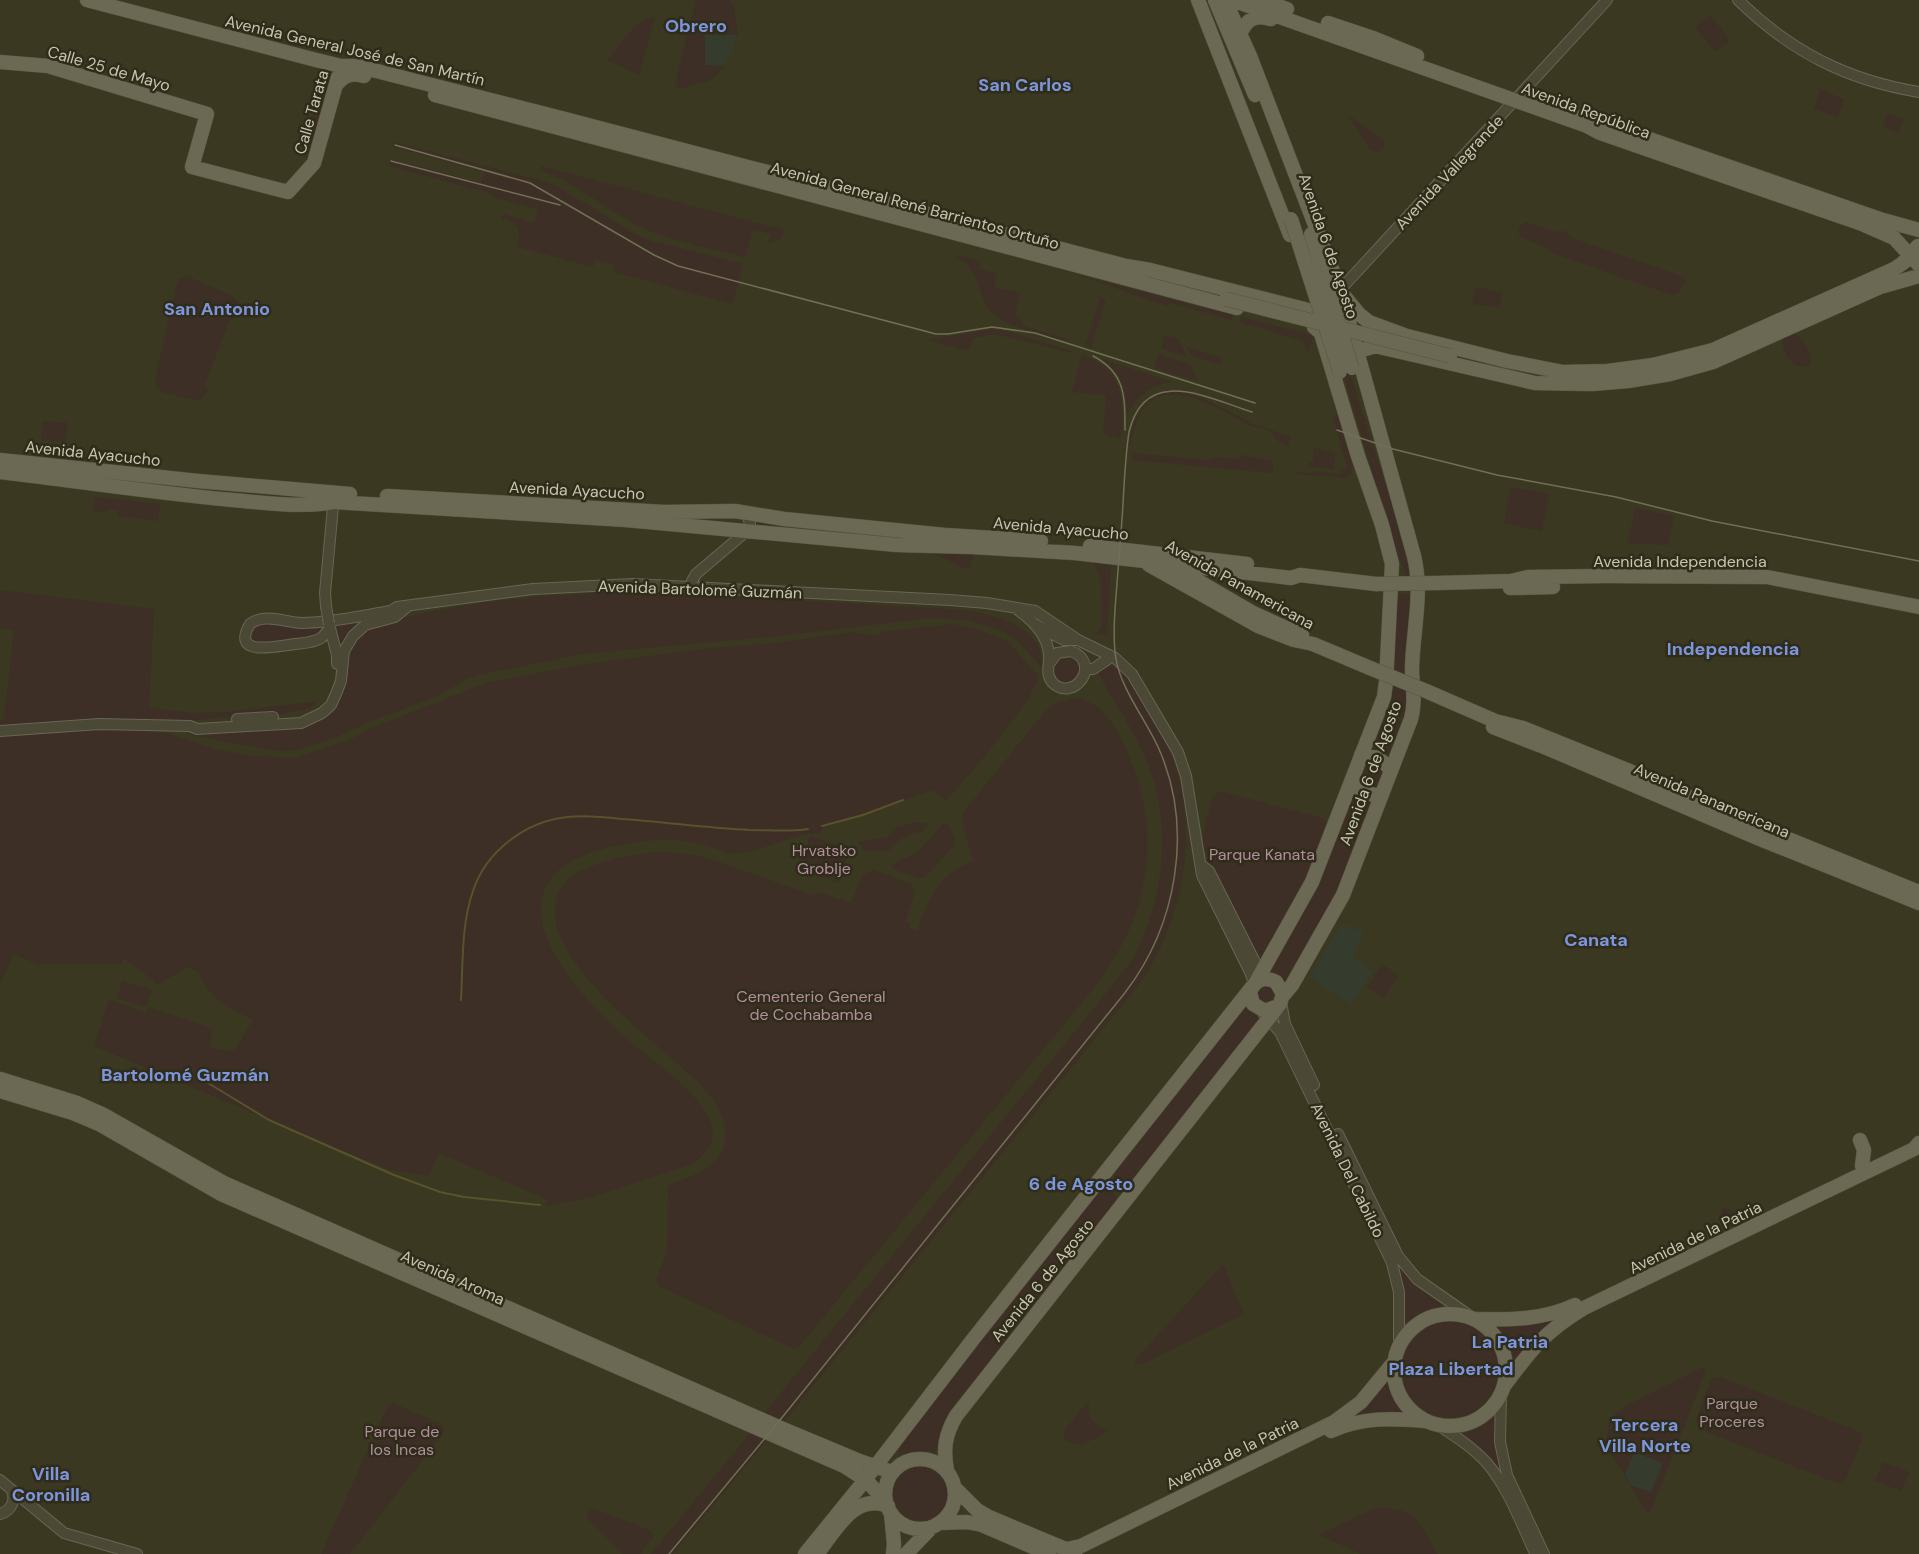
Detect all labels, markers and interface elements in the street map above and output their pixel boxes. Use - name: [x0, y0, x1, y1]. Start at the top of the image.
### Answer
- street label: Avenida General José de San Martín: [223, 10, 487, 91]
- district label: Obrero: [665, 14, 727, 38]
- street label: Calle 25 de Mayo: [45, 41, 173, 96]
- street label: Calle Tarata: [289, 68, 333, 157]
- district label: San Carlos: [978, 73, 1072, 97]
- street label: Avenida República: [1519, 77, 1653, 144]
- street label: Avenida Vallegrande: [1391, 111, 1508, 234]
- street label: Avenida General René Barrientos Ortuño: [768, 157, 1062, 254]
- street label: Avenida 6 de Agosto: [1294, 171, 1363, 322]
- district label: San Antonio: [164, 297, 270, 321]
- street label: Avenida Ayacucho: [24, 436, 162, 471]
- street label: Avenida Ayacucho: [509, 476, 645, 505]
- street label: Avenida Ayacucho: [992, 512, 1130, 545]
- street label: Avenida Panamericana: [1162, 535, 1318, 634]
- street label: Avenida Independencia: [1593, 551, 1767, 572]
- street label: Avenida Bartolomé Guzmán: [598, 575, 802, 604]
- district label: Independencia: [1667, 637, 1799, 661]
- street label: Avenida 6 de Agosto: [1335, 698, 1406, 848]
- street label: Avenida Panamericana: [1631, 758, 1793, 843]
- park label: Hrvatsko Groblje: [792, 840, 856, 879]
- park label: Parque Kanata: [1209, 844, 1315, 865]
- district label: Canata: [1564, 928, 1628, 952]
- park label: Cementerio General de Cochabamba: [736, 986, 886, 1025]
- district label: Bartolomé Guzmán: [101, 1063, 269, 1087]
- street label: Avenida Del Cabildo: [1306, 1099, 1389, 1241]
- district label: 6 de Agosto: [1029, 1172, 1133, 1196]
- street label: Avenida de la Patria: [1625, 1196, 1765, 1279]
- street label: Avenida 6 de Agosto: [986, 1214, 1099, 1346]
- street label: Avenida Aroma: [398, 1245, 508, 1310]
- district label: La Patria: [1472, 1330, 1548, 1354]
- district label: Plaza Libertad: [1388, 1357, 1514, 1381]
- park label: Parque Proceres: [1699, 1393, 1765, 1432]
- street label: Avenida de la Patria: [1162, 1412, 1302, 1495]
- district label: Tercera Villa Norte: [1599, 1413, 1691, 1458]
- park label: Parque de los Incas: [365, 1421, 439, 1460]
- district label: Villa Coronilla: [12, 1462, 90, 1507]

